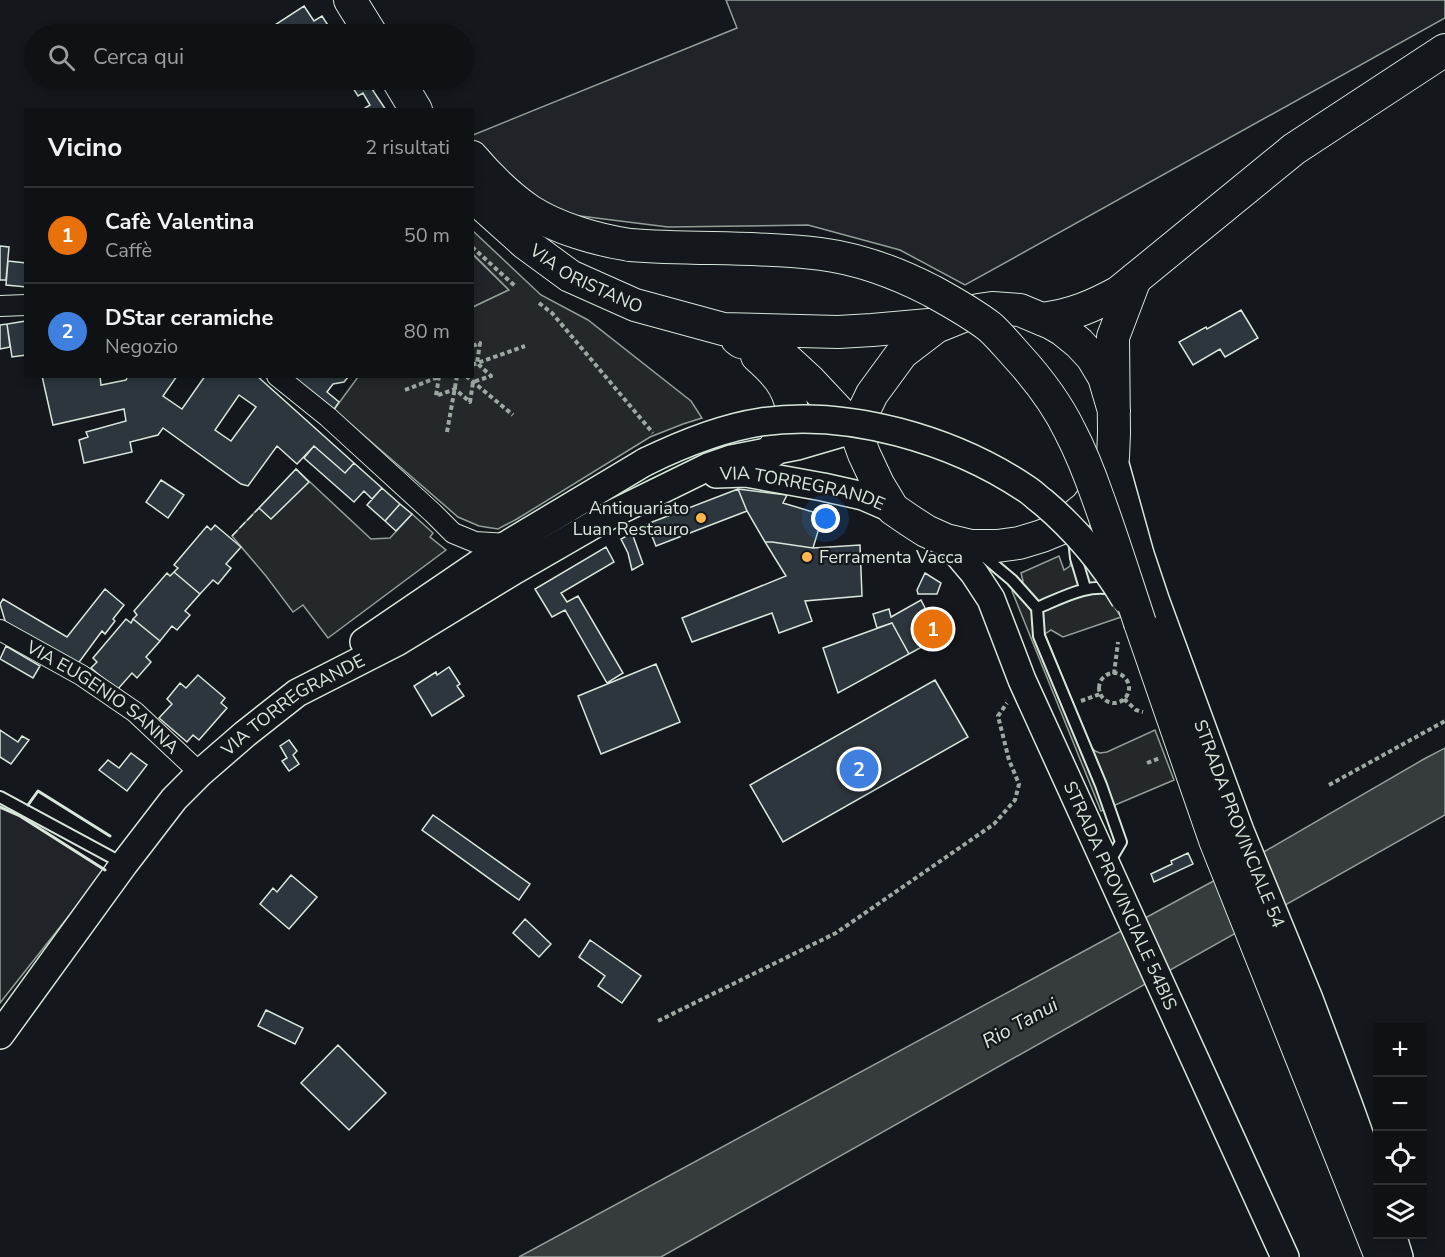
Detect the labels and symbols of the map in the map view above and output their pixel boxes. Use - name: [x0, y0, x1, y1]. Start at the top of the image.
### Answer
- street label: VIA ORISTANO: [524, 238, 645, 319]
- street label: VIA TORREGRANDE: [718, 461, 889, 516]
- place label: Antiquariato Luan Restauro: [573, 496, 689, 541]
- your location: [811, 504, 840, 533]
- marker: Antiquariato Luan Restauro: [694, 511, 708, 525]
- place label: Ferramenta Vacca: [819, 545, 963, 569]
- marker: Ferramenta Vacca: [800, 550, 814, 564]
- pin: 1: [914, 606, 952, 652]
- street label: VIA EUGENIO SANNA: [21, 634, 184, 759]
- street label: VIA TORREGRANDE: [215, 648, 369, 762]
- street label: STRADA PROVINCIALE 54: [1188, 716, 1290, 931]
- pin: 2: [840, 746, 878, 792]
- street label: STRADA PROVINCIALE 54BIS: [1058, 777, 1183, 1014]
- water label: Rio Tanui: [977, 991, 1063, 1055]

